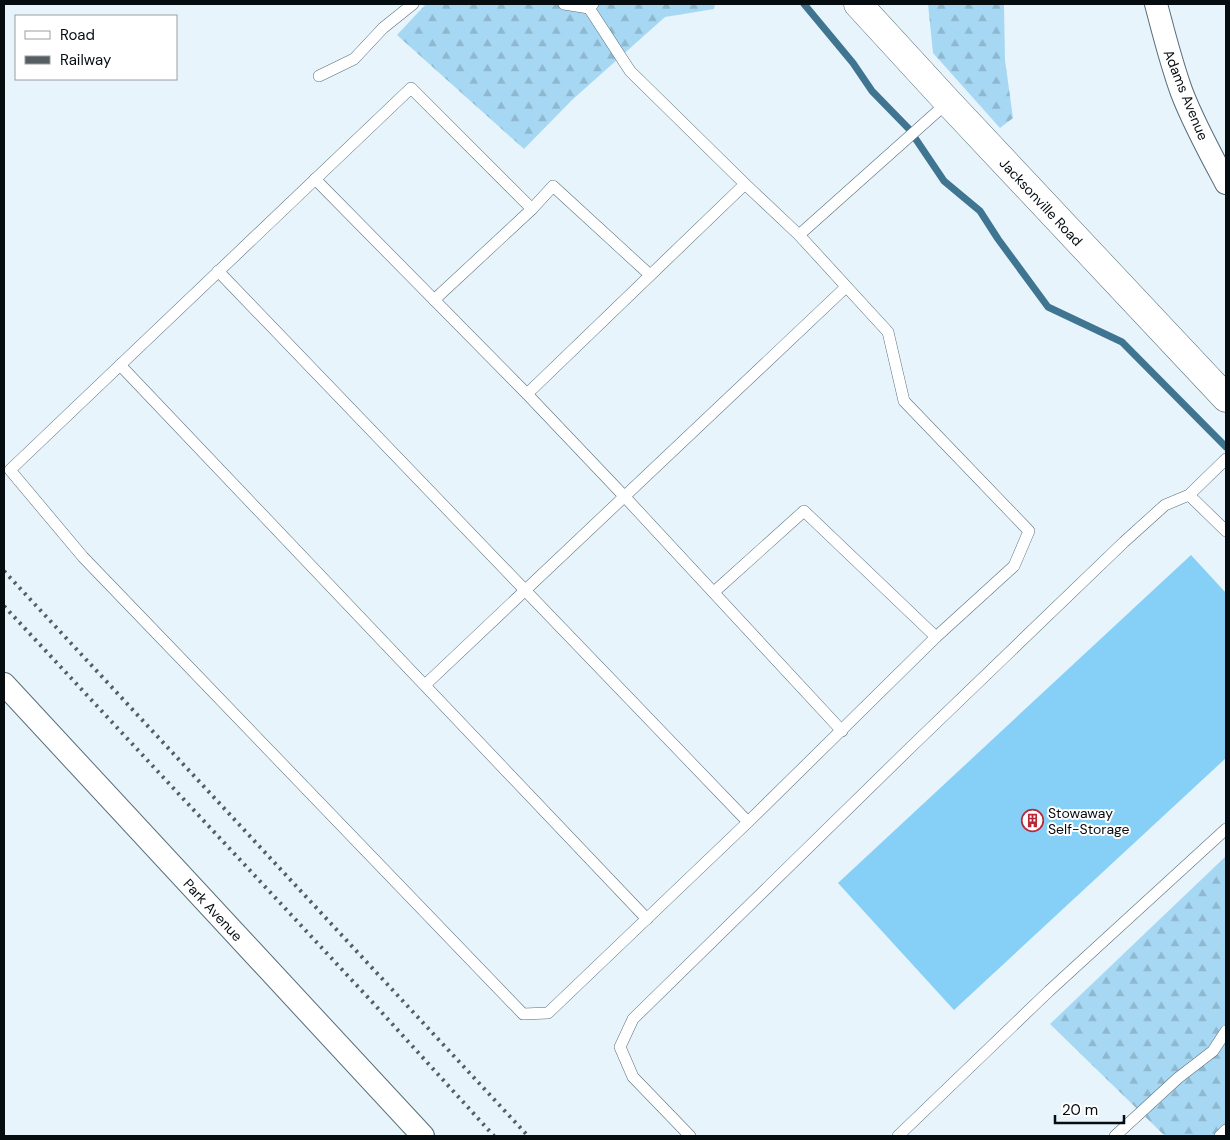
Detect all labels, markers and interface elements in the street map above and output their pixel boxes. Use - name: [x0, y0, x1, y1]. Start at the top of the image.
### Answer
- legend: [15, 15, 178, 80]
- text: Road: [60, 25, 95, 45]
- street label: Adams Avenue: [1160, 47, 1212, 143]
- text: Railway: [60, 50, 112, 70]
- street label: Jacksonville Road: [996, 154, 1086, 250]
- place label: Stowaway Self-Storage: [1048, 804, 1130, 838]
- building icon: Stowaway Self-Storage: [1020, 809, 1044, 833]
- street label: Park Avenue: [179, 875, 247, 945]
- scale bar: [1055, 1092, 1124, 1124]
- text: 20 m: [1062, 1100, 1098, 1120]

